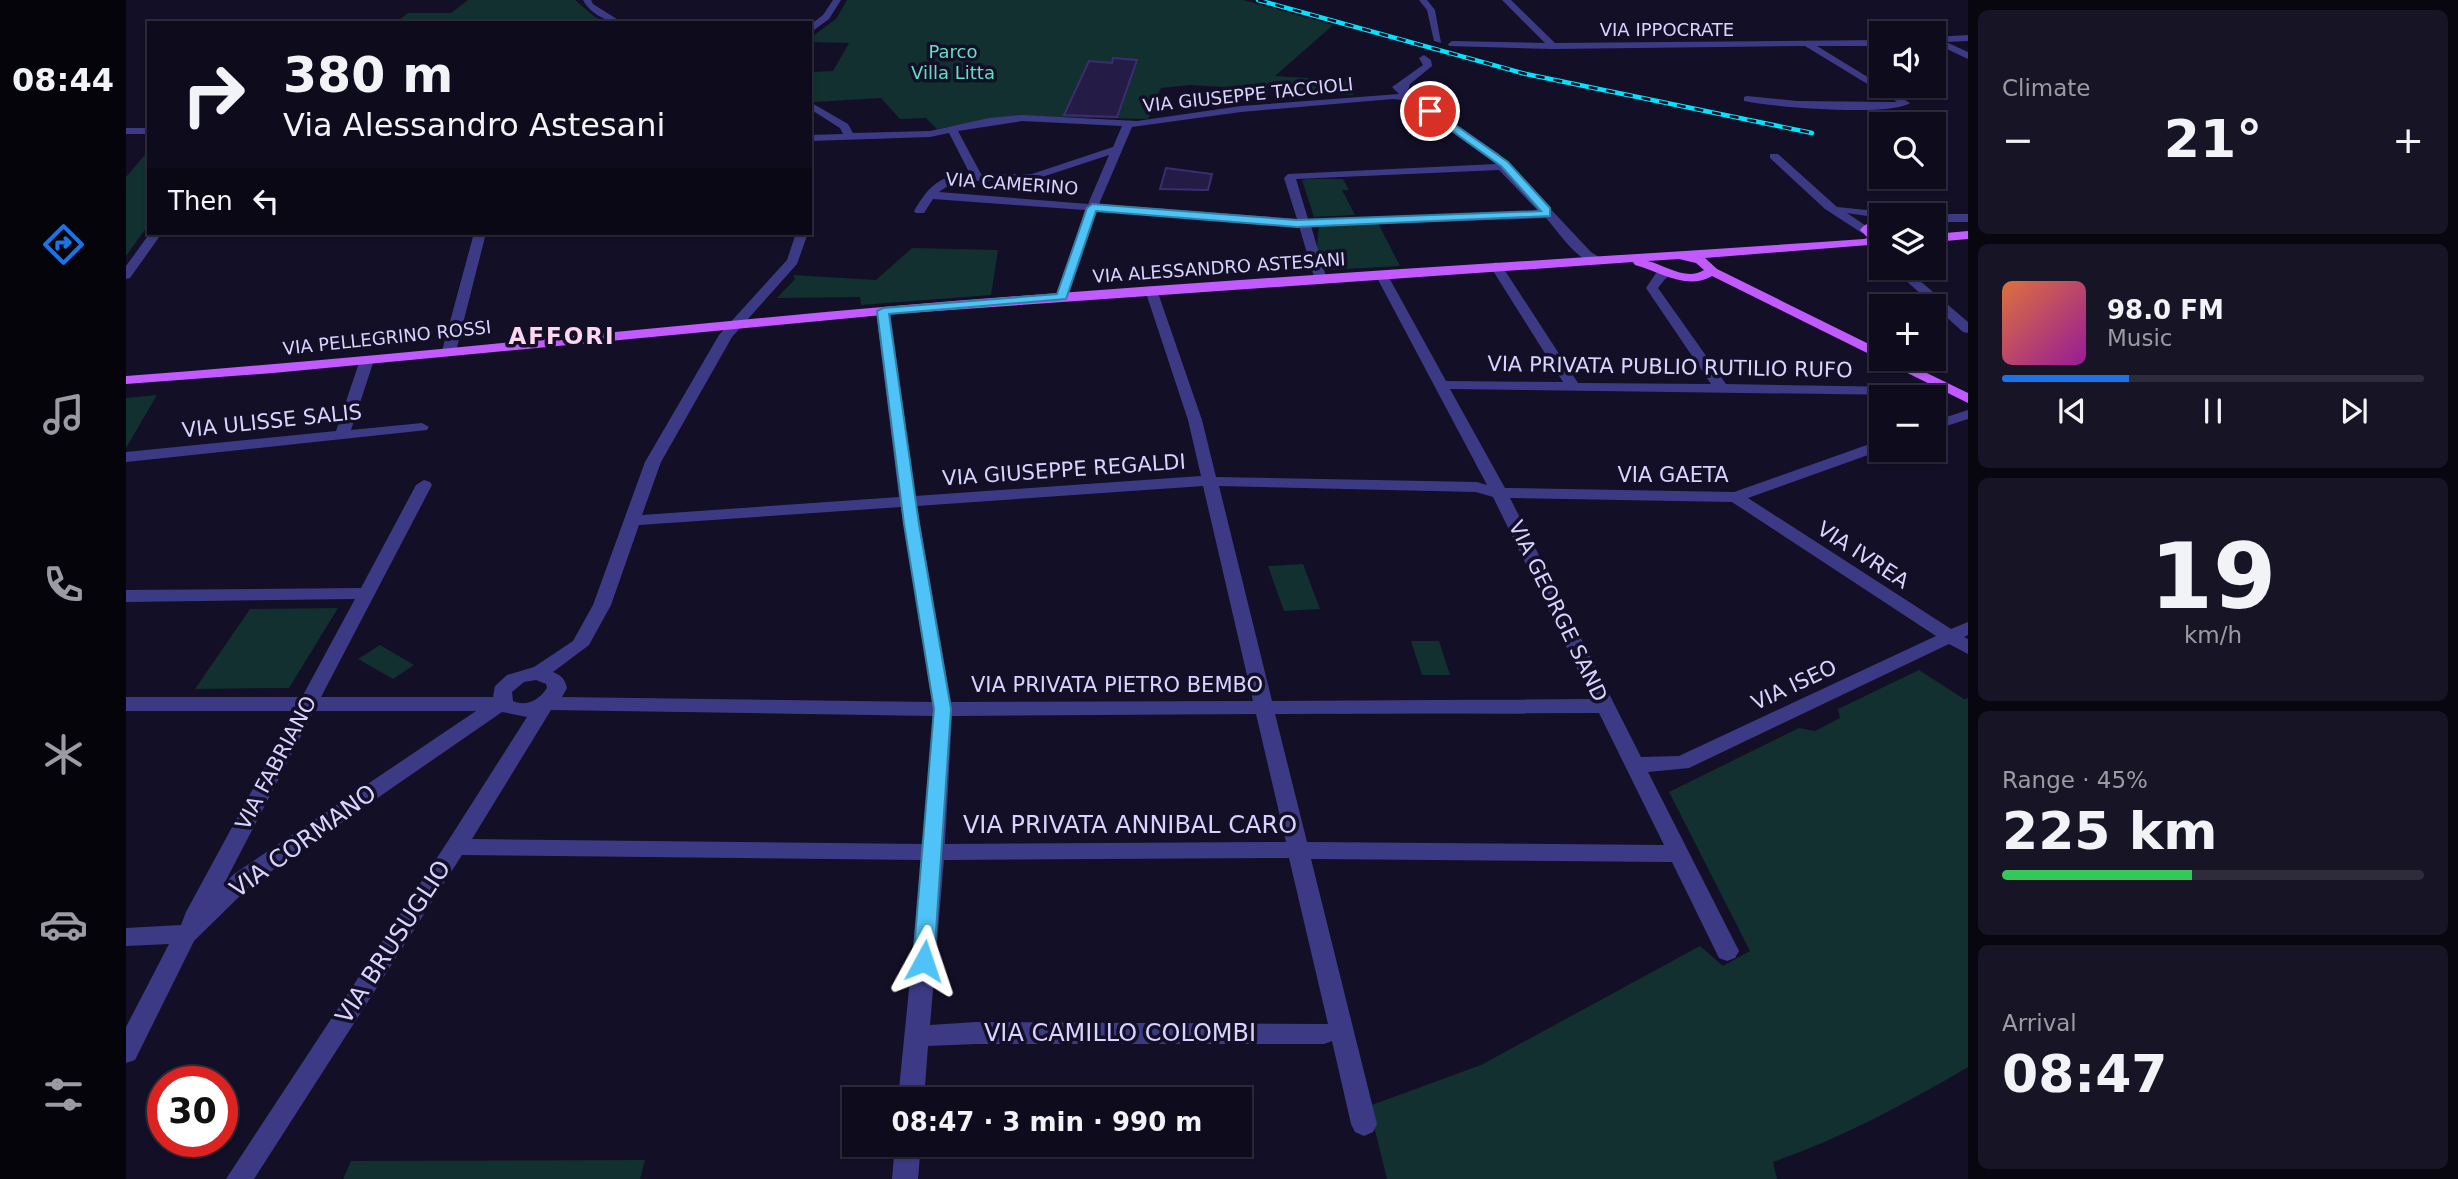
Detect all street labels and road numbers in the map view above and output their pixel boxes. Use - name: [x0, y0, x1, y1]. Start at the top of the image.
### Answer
- street label: VIA IPPOCRATE: [1600, 19, 1734, 40]
- street label: VIA GIUSEPPE TACCIOLI: [1142, 73, 1354, 116]
- street label: VIA CAMERINO: [945, 168, 1079, 199]
- street label: VIA ALESSANDRO ASTESANI: [1092, 248, 1346, 287]
- street label: VIA PELLEGRINO ROSSI: [282, 316, 492, 359]
- street label: VIA PRIVATA PUBLIO RUTILIO RUFO: [1487, 352, 1853, 382]
- street label: VIA ULISSE SALIS: [181, 400, 363, 442]
- street label: VIA GIUSEPPE REGALDI: [942, 450, 1186, 490]
- street label: VIA GAETA: [1617, 463, 1729, 487]
- street label: VIA GEORGE SAND: [1504, 517, 1612, 705]
- street label: VIA IVREA: [1813, 517, 1914, 594]
- street label: VIA ISEO: [1748, 655, 1840, 715]
- street label: VIA PRIVATA PIETRO BEMBO: [971, 673, 1263, 697]
- street label: VIA FABRIANO: [231, 692, 321, 834]
- street label: VIA CORMANO: [224, 779, 382, 903]
- street label: VIA PRIVATA ANNIBAL CARO: [963, 811, 1297, 839]
- street label: VIA BRUSUGLIO: [330, 855, 456, 1029]
- street label: VIA CAMILLO COLOMBI: [984, 1019, 1256, 1047]

